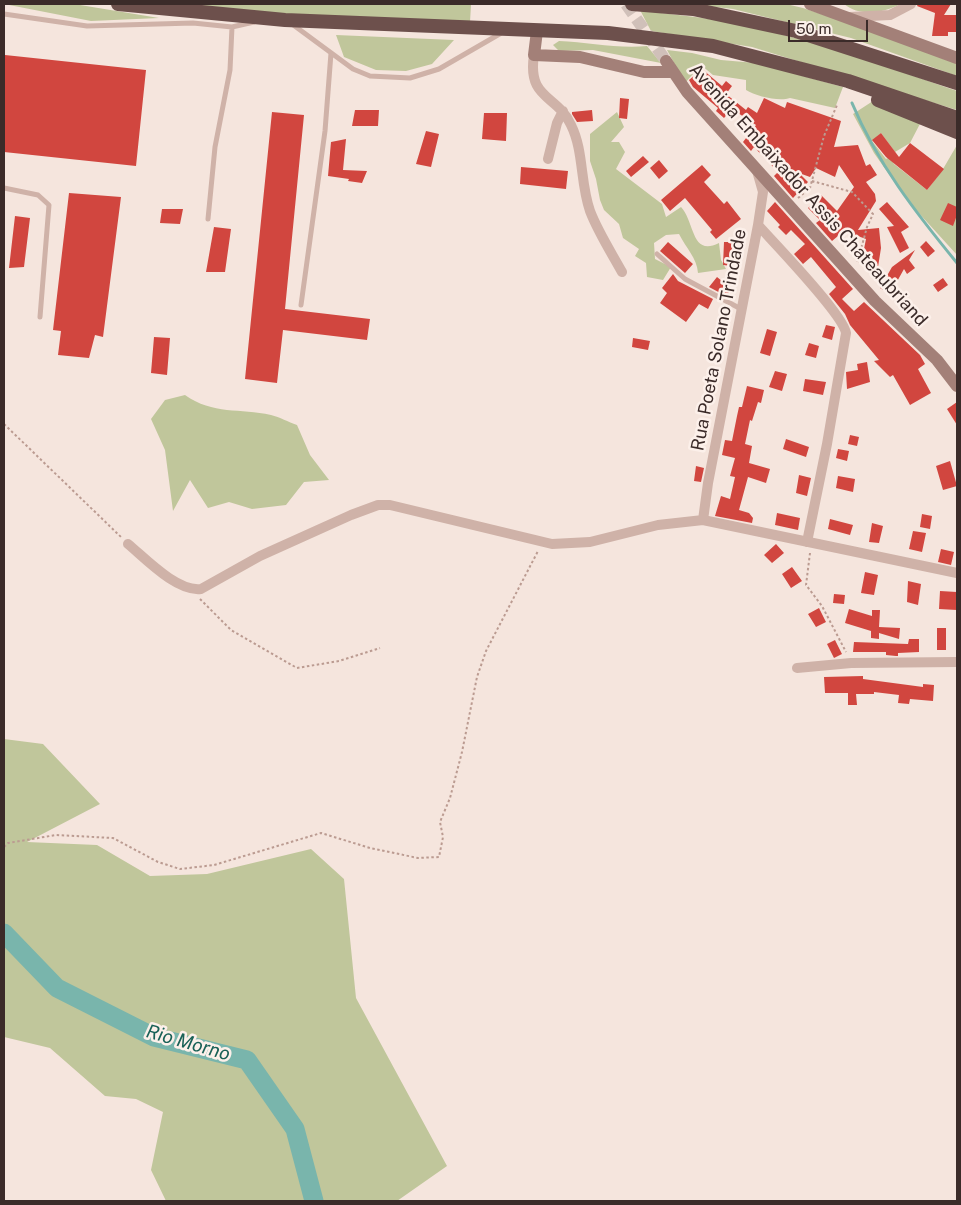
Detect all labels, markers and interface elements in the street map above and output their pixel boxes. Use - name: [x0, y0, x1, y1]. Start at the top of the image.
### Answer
- scale bar: [791, 10, 871, 42]
- text: 50 m: [796, 20, 831, 37]
- street label: Avenida Embaixador Assis Chateaubriand: [684, 59, 932, 331]
- street label: Rua Poeta Solano Trindade: [687, 227, 751, 453]
- water label: Rio Morno: [143, 1020, 233, 1066]

